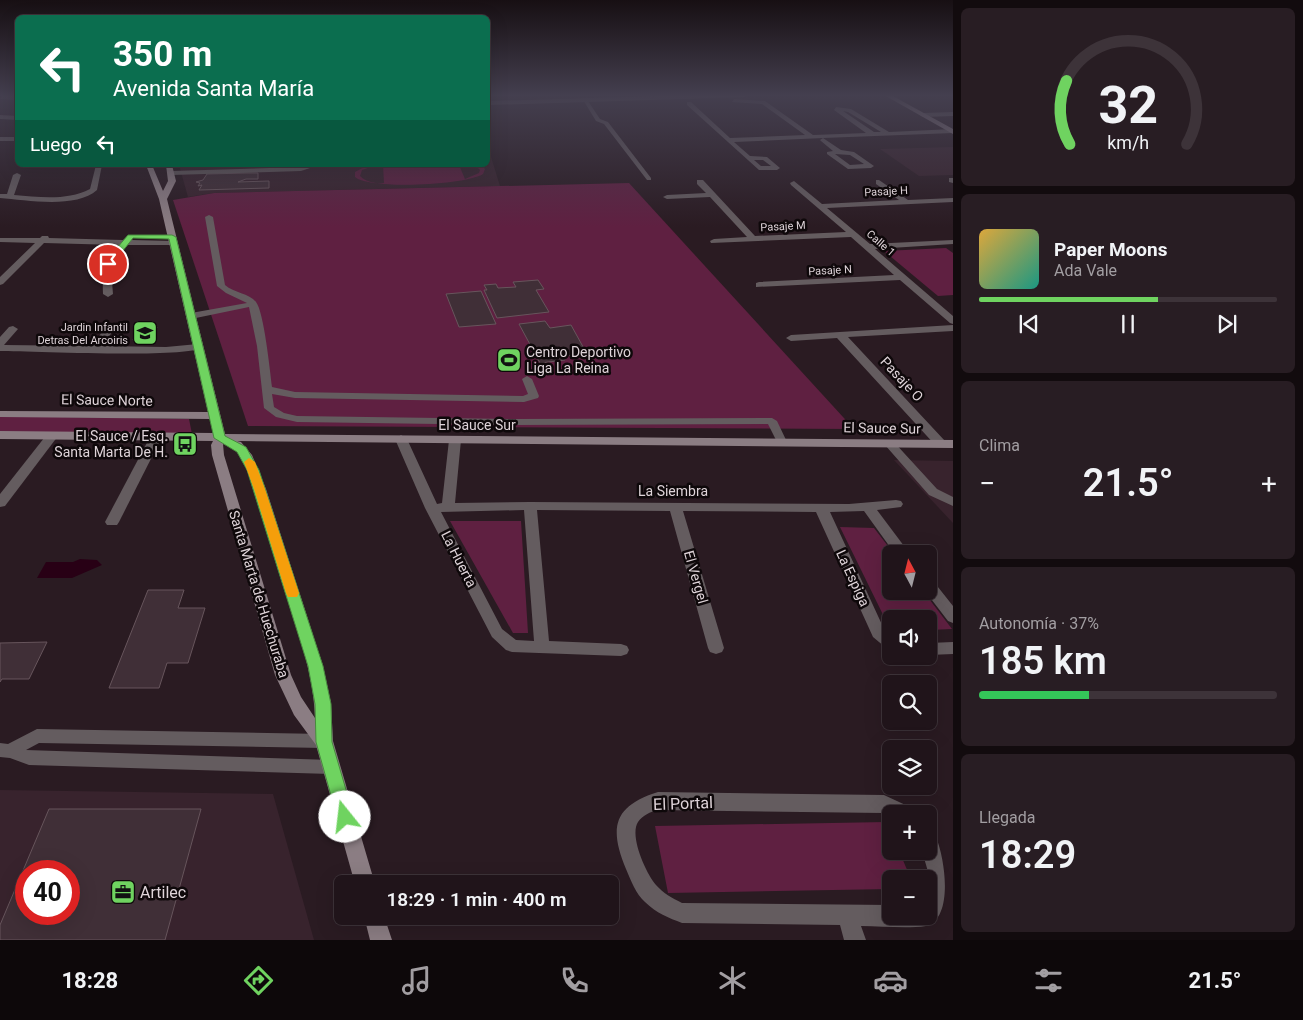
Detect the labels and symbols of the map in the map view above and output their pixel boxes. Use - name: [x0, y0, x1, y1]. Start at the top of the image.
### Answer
- street label: Pasaje H: [864, 184, 908, 199]
- street label: Pasaje M: [760, 219, 806, 234]
- street label: Calle 1: [864, 228, 897, 259]
- pin: [87, 243, 129, 285]
- street label: Pasaje N: [808, 263, 852, 278]
- school or university icon: Jardin Infantil Detras Del Arcoiris: [132, 320, 158, 346]
- place label: Jardin Infantil Detras Del Arcoiris: [37, 321, 128, 347]
- place label: Centro Deportivo Liga La Reina: [526, 344, 631, 376]
- sports icon: Centro Deportivo Liga La Reina: [496, 347, 522, 373]
- street label: Pasaje O: [877, 353, 927, 405]
- street label: El Sauce Norte: [61, 391, 153, 409]
- street label: El Sauce Sur: [438, 417, 516, 433]
- street label: El Sauce Sur: [843, 419, 921, 437]
- place label: El Sauce / Esq. Santa Marta De H.: [54, 428, 168, 460]
- bus stop icon: El Sauce / Esq. Santa Marta De H.: [172, 431, 198, 457]
- street label: La Siembra: [638, 483, 708, 499]
- street label: Santa Marta de Huechuraba: [226, 508, 292, 680]
- street label: La Huerta: [438, 528, 480, 590]
- north arrow: [882, 545, 938, 600]
- street label: La Espiga: [833, 547, 873, 609]
- street label: El Vergel: [681, 549, 711, 605]
- position arrow: [318, 790, 370, 842]
- street label: El Portal: [653, 793, 713, 814]
- speed limit sign: 40: [15, 860, 80, 925]
- office icon: Artilec: [110, 879, 136, 905]
- place label: Artilec: [140, 883, 186, 902]

